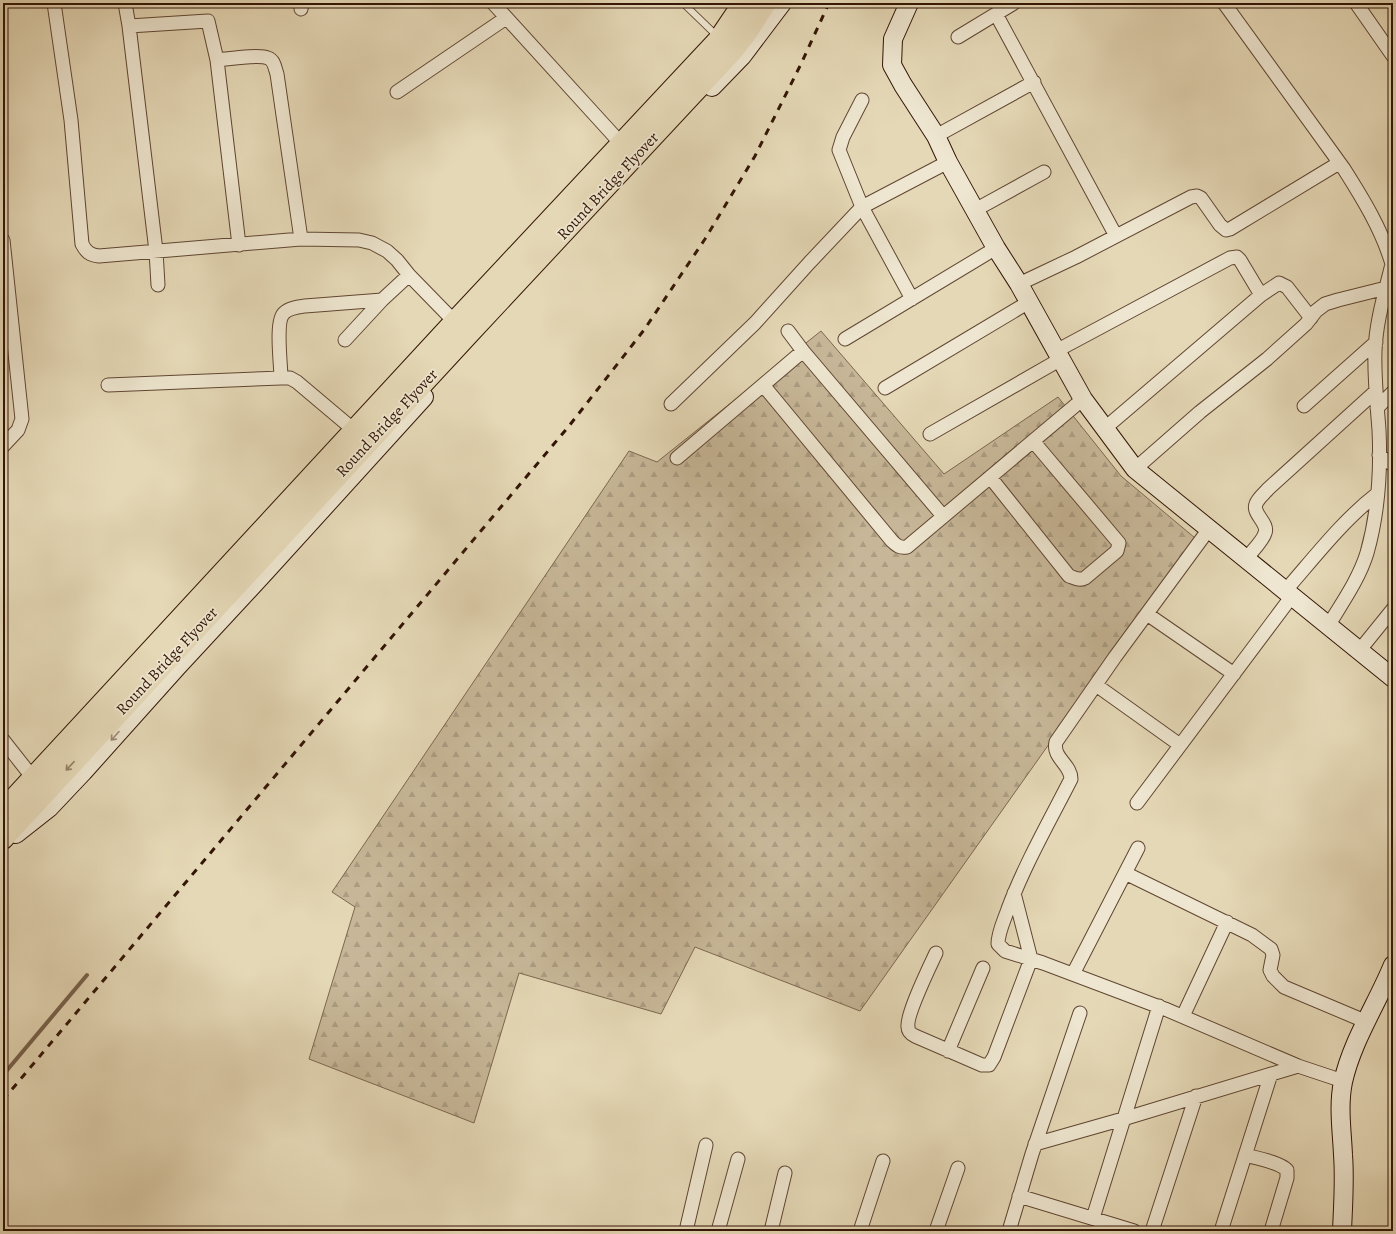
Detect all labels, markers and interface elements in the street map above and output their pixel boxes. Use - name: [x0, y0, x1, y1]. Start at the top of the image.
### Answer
- street label: Round Bridge Flyover: [552, 127, 664, 245]
- street label: Round Bridge Flyover: [331, 364, 443, 482]
- street label: Round Bridge Flyover: [111, 602, 223, 720]
- one-way arrow: [110, 731, 120, 741]
- one-way arrow: [65, 761, 75, 771]

